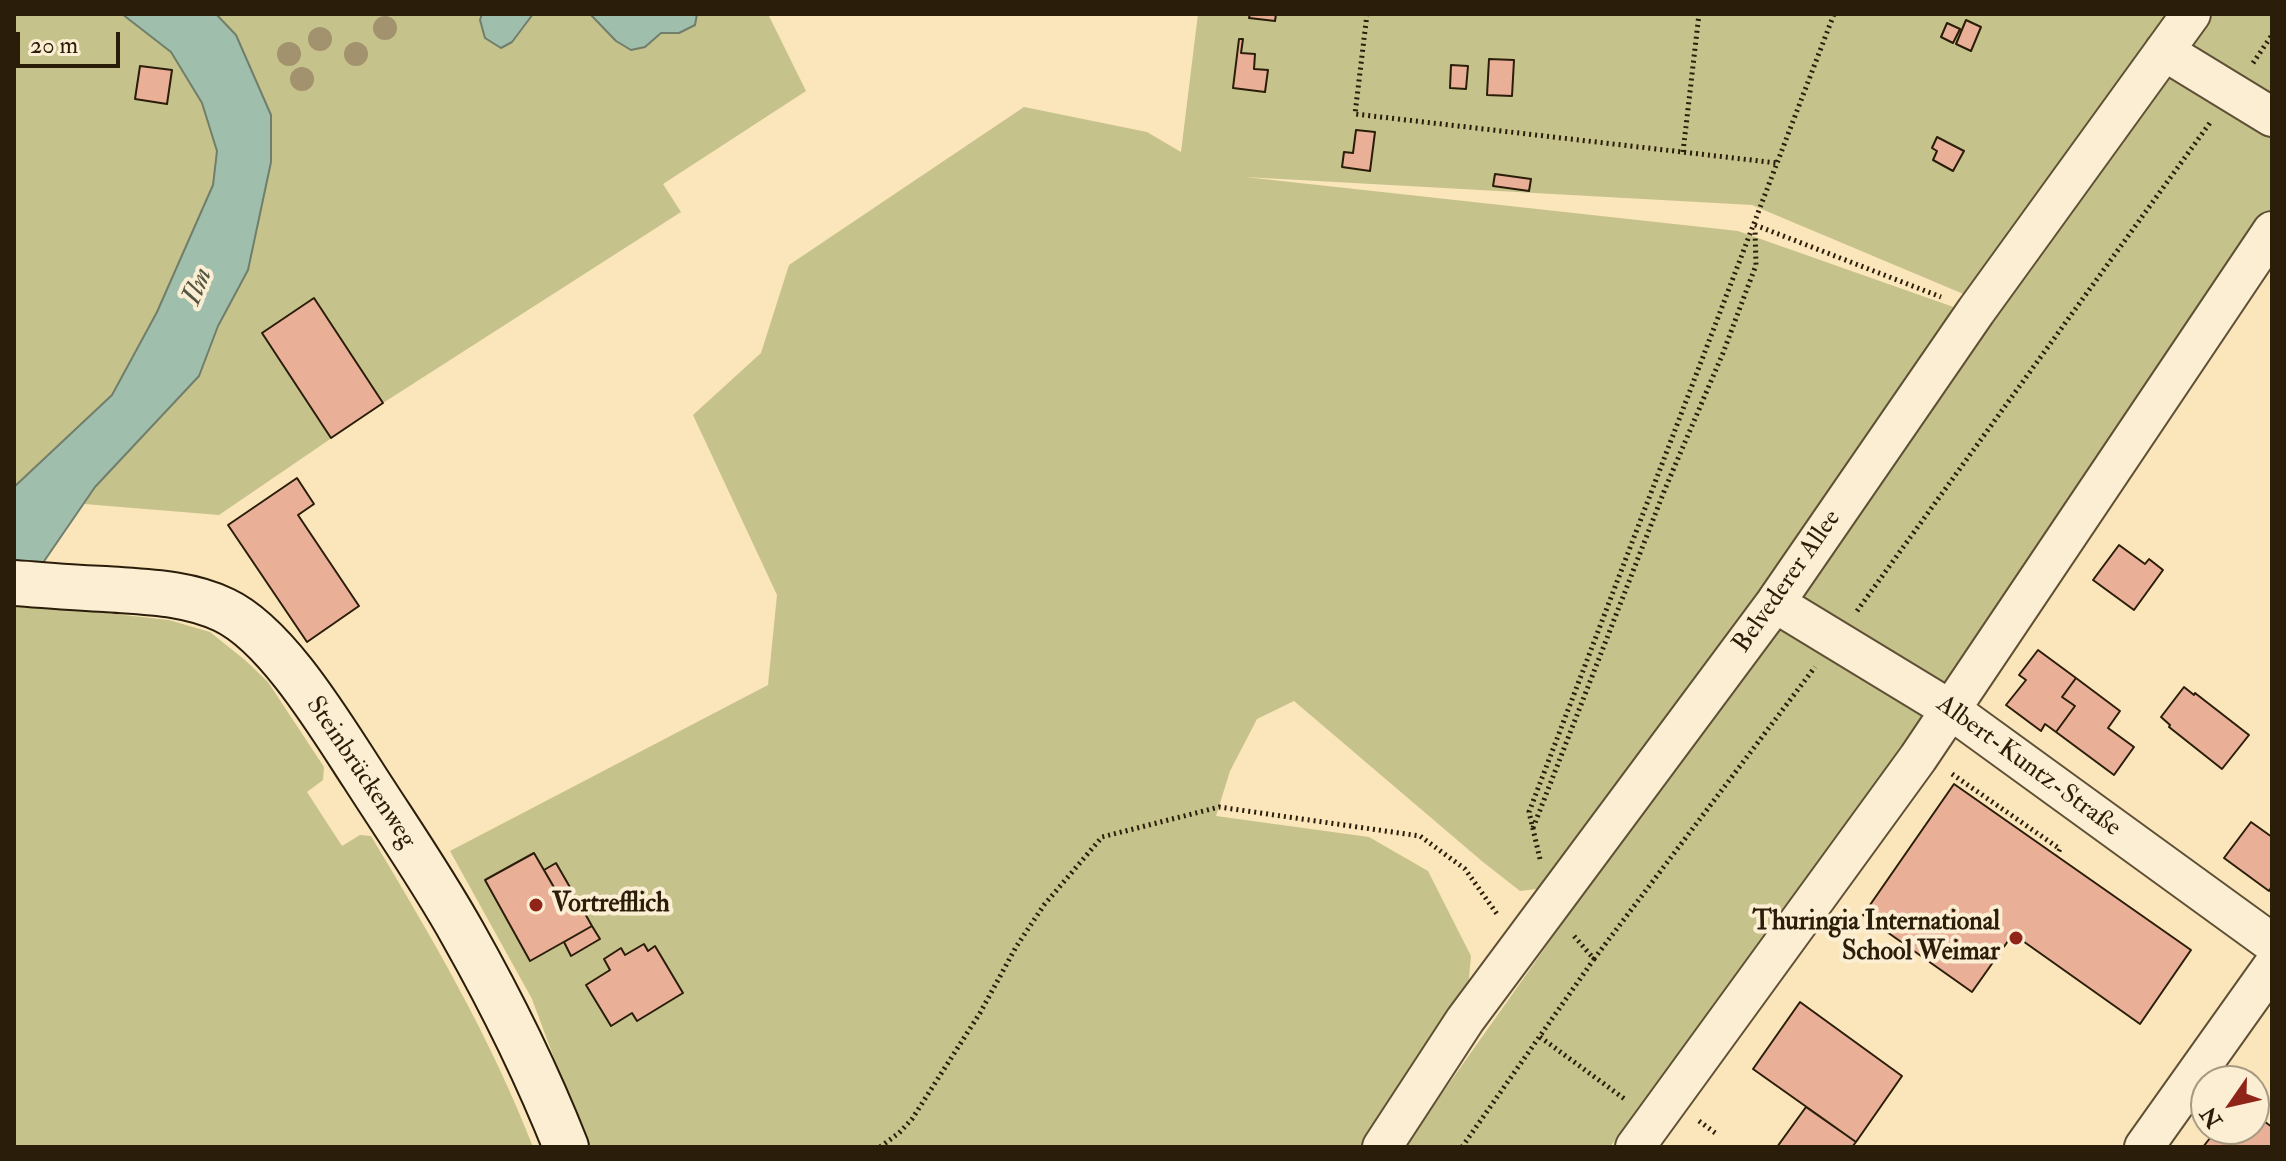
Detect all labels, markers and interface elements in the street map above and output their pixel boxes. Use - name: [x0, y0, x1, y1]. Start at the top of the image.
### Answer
- scale bar: [20, 16, 124, 66]
- text: 20 m: [30, 30, 78, 61]
- water label: Ilm: [177, 264, 221, 310]
- street label: Belvederer Allee: [1727, 505, 1849, 659]
- street label: Albert-Kuntz-Straße: [1930, 690, 2126, 844]
- street label: Steinbrückenweg: [298, 691, 422, 855]
- place label: Vortrefflich: [552, 889, 670, 921]
- marker: Vortrefflich: [527, 896, 545, 914]
- place label: Thuringia International School Weimar: [1753, 907, 2000, 968]
- marker: Thuringia International School Weimar: [2007, 929, 2025, 947]
- north arrow: [2190, 1065, 2270, 1145]
- text: N: [2195, 1101, 2229, 1133]

